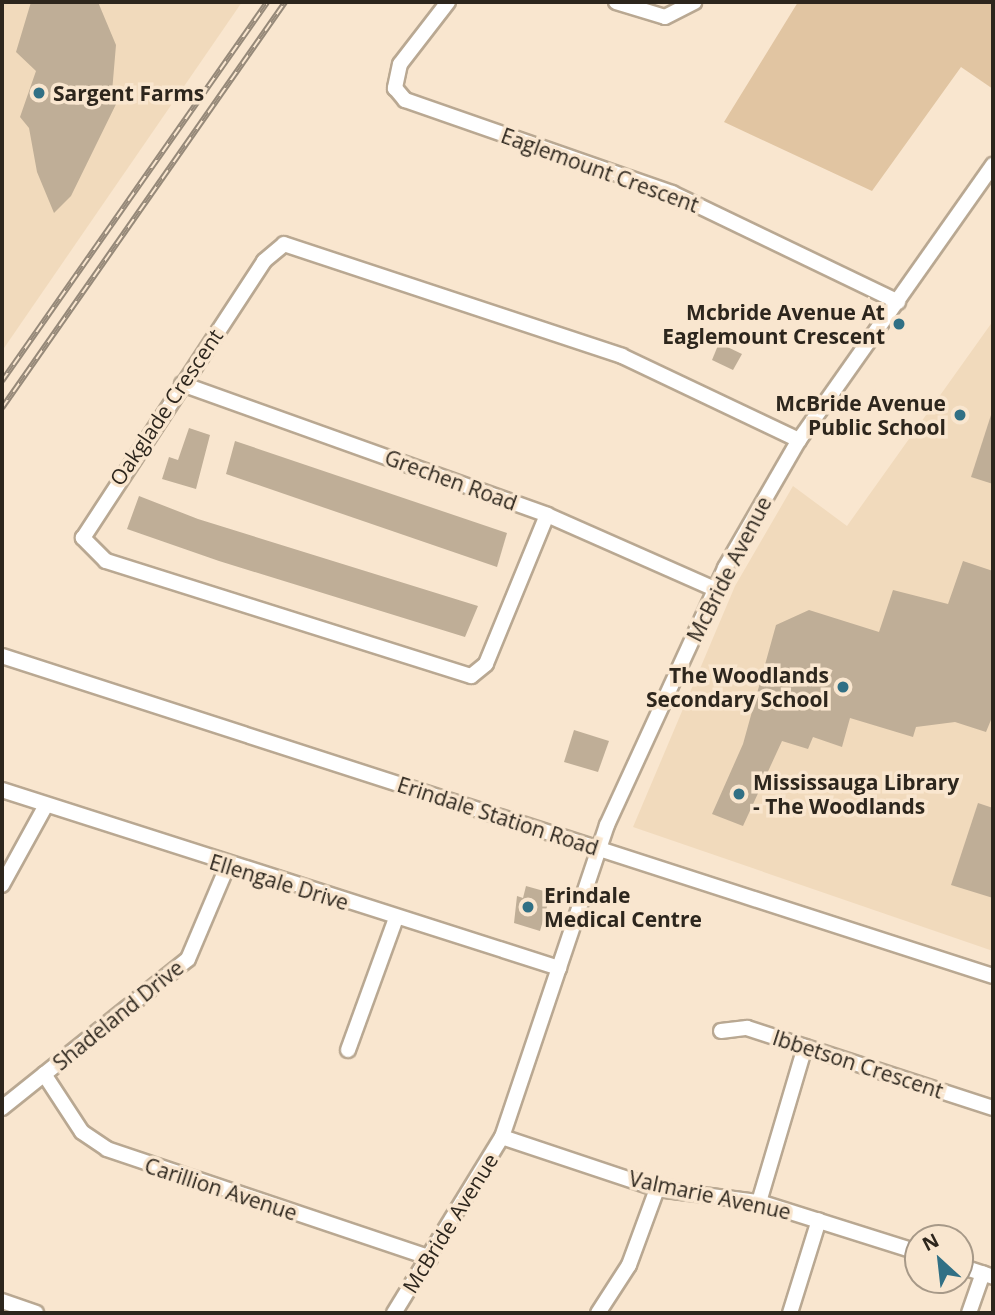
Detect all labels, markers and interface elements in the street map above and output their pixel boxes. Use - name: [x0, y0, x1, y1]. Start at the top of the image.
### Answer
- place label: Sargent Farms: [53, 80, 204, 106]
- marker: Sargent Farms: [31, 85, 47, 101]
- street label: Eaglemount Crescent: [498, 123, 702, 217]
- place label: Mcbride Avenue At Eaglemount Crescent: [662, 299, 885, 349]
- marker: Mcbride Avenue At Eaglemount Crescent: [891, 316, 907, 332]
- street label: Oakglade Crescent: [104, 324, 228, 490]
- place label: McBride Avenue Public School: [775, 390, 946, 440]
- marker: McBride Avenue Public School: [952, 407, 968, 423]
- street label: Grechen Road: [381, 444, 521, 516]
- street label: McBride Avenue: [682, 492, 776, 646]
- place label: The Woodlands Secondary School: [646, 662, 829, 712]
- marker: The Woodlands Secondary School: [835, 679, 851, 695]
- place label: Mississauga Library - The Woodlands: [753, 769, 959, 819]
- street label: Erindale Station Road: [394, 772, 602, 860]
- marker: Mississauga Library - The Woodlands: [731, 786, 747, 802]
- street label: Ellengale Drive: [206, 849, 352, 915]
- place label: Erindale Medical Centre: [544, 882, 702, 932]
- marker: Erindale Medical Centre: [518, 897, 538, 917]
- street label: Shadeland Drive: [48, 955, 188, 1075]
- street label: Ibbetson Crescent: [770, 1025, 946, 1103]
- street label: McBride Avenue: [397, 1149, 503, 1297]
- street label: Carillion Avenue: [142, 1152, 300, 1226]
- street label: Valmarie Avenue: [627, 1166, 793, 1224]
- north arrow: [904, 1224, 974, 1294]
- text: N: [918, 1227, 943, 1257]

